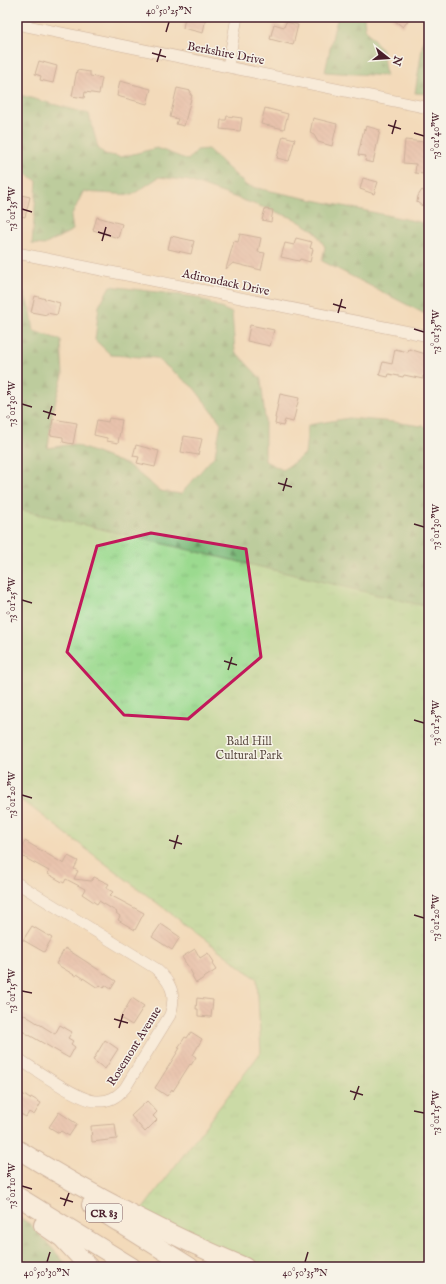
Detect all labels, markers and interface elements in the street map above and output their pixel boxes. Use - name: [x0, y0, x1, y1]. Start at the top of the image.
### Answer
- text: 40°50'25"N: [146, 5, 192, 18]
- north arrow: [368, 38, 408, 78]
- street label: Berkshire Drive: [186, 39, 266, 68]
- text: N: [388, 53, 405, 68]
- text: 73°01'40"W: [430, 112, 443, 160]
- text: 73°01'35"W: [6, 186, 19, 231]
- street label: Adirondack Drive: [180, 266, 271, 299]
- text: 73°01'35"W: [430, 309, 443, 354]
- text: 73°01'30"W: [6, 381, 19, 427]
- text: 73°01'30"W: [430, 504, 443, 550]
- text: 73°01'25"W: [6, 577, 19, 623]
- text: 73°01'25"W: [430, 700, 443, 746]
- park label: Bald Hill Cultural Park: [216, 734, 283, 763]
- text: 73°01'20"W: [6, 771, 19, 819]
- text: 73°01'20"W: [430, 894, 443, 942]
- text: 73°01'15"W: [6, 968, 19, 1013]
- street label: Rosemont Avenue: [104, 1003, 165, 1089]
- text: 73°01'15"W: [430, 1090, 443, 1135]
- text: 73°01'10"W: [6, 1163, 19, 1209]
- road number: CR 83: [86, 1204, 122, 1222]
- text: 40°50'30"N: [24, 1267, 71, 1280]
- text: 40°50'35"N: [282, 1267, 328, 1280]

